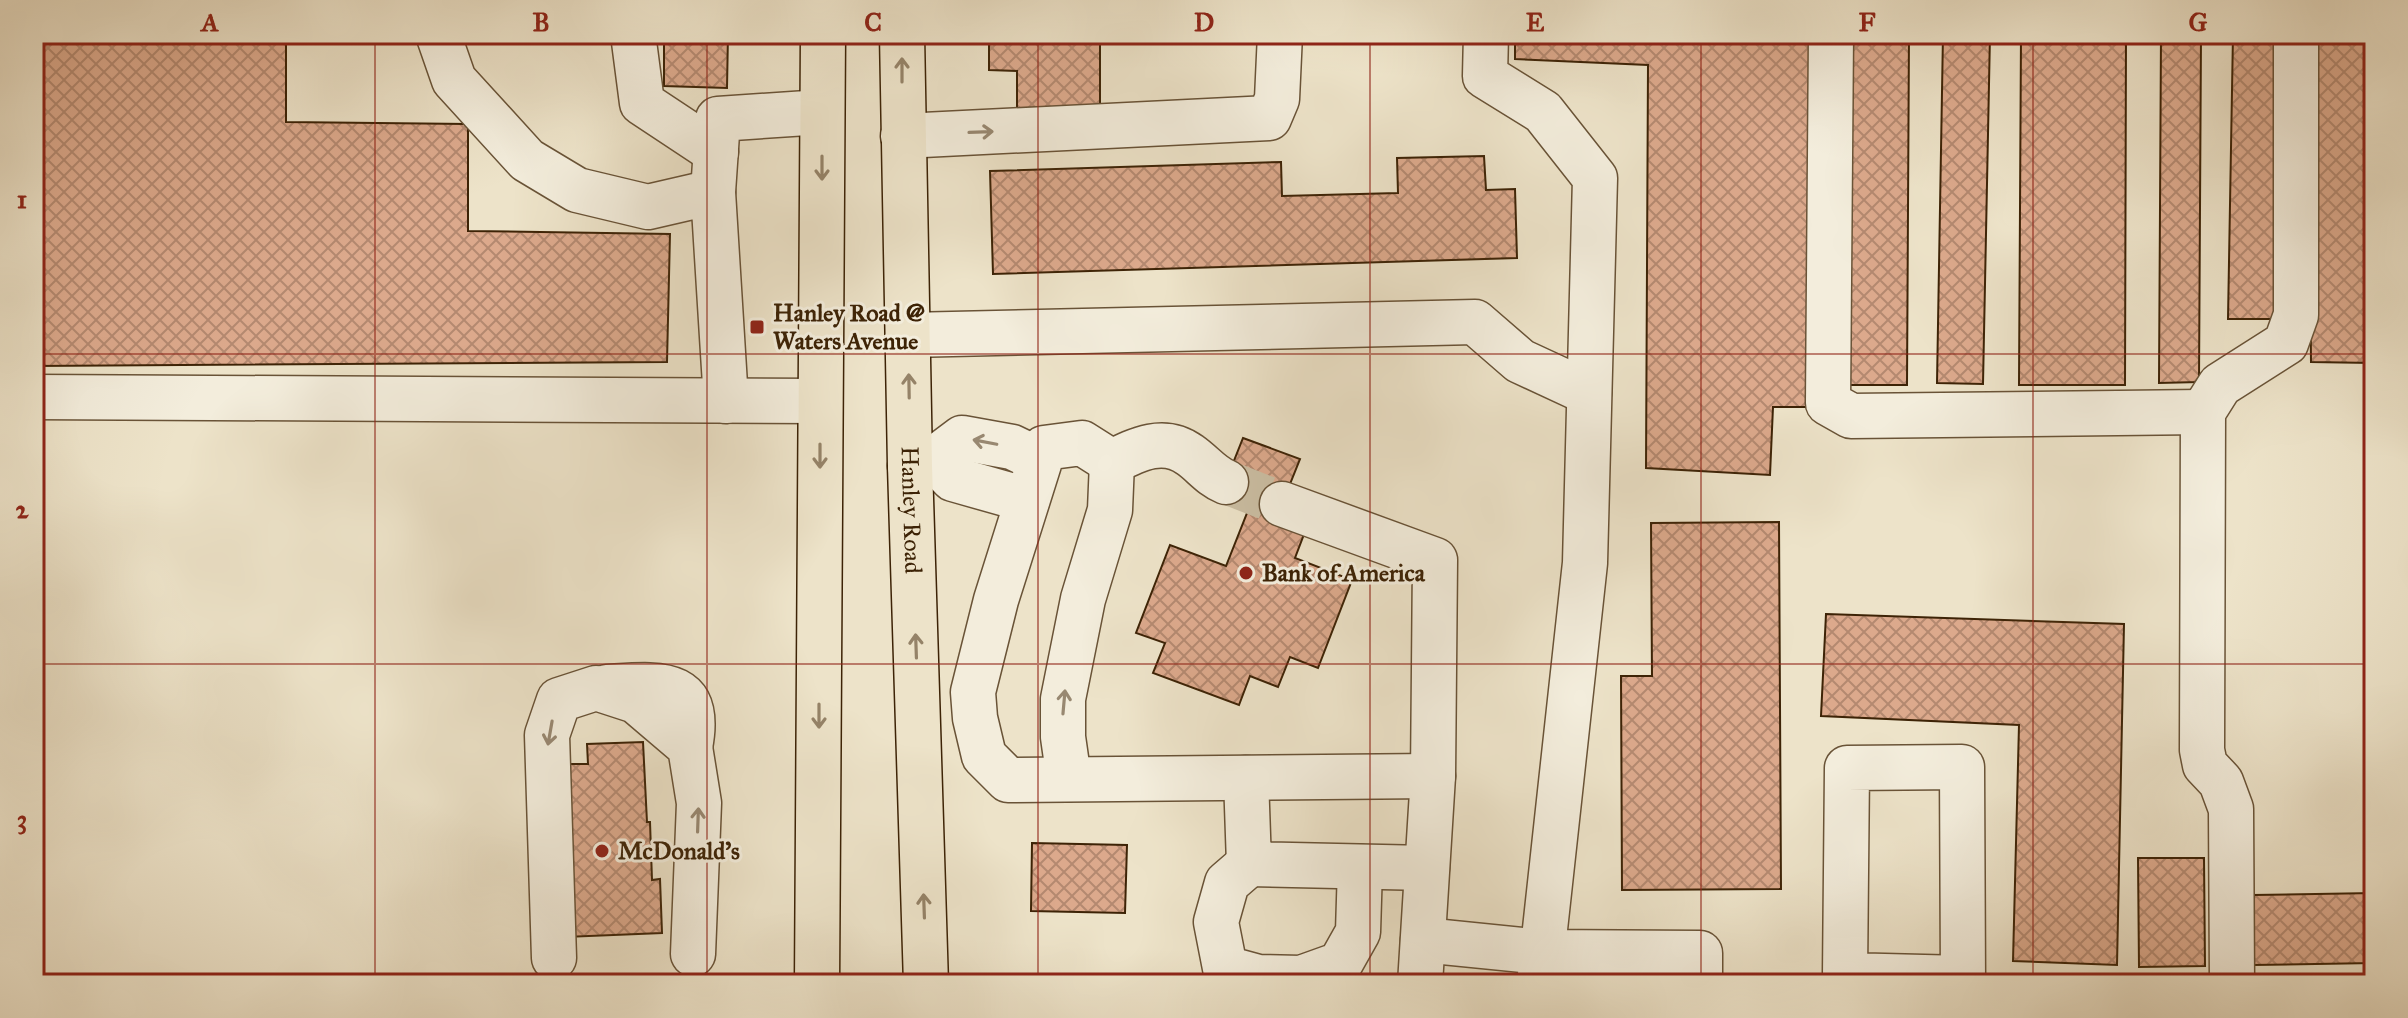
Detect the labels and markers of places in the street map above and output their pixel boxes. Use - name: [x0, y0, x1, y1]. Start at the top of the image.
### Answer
- place label: Hanley Road @ Waters Avenue: [773, 298, 925, 356]
- marker: Hanley Road @ Waters Avenue: [748, 318, 766, 336]
- place label: Bank of America: [1262, 558, 1426, 588]
- marker: Bank of America: [1237, 564, 1255, 582]
- place label: McDonald's: [618, 836, 740, 866]
- marker: McDonald's: [593, 842, 611, 860]

